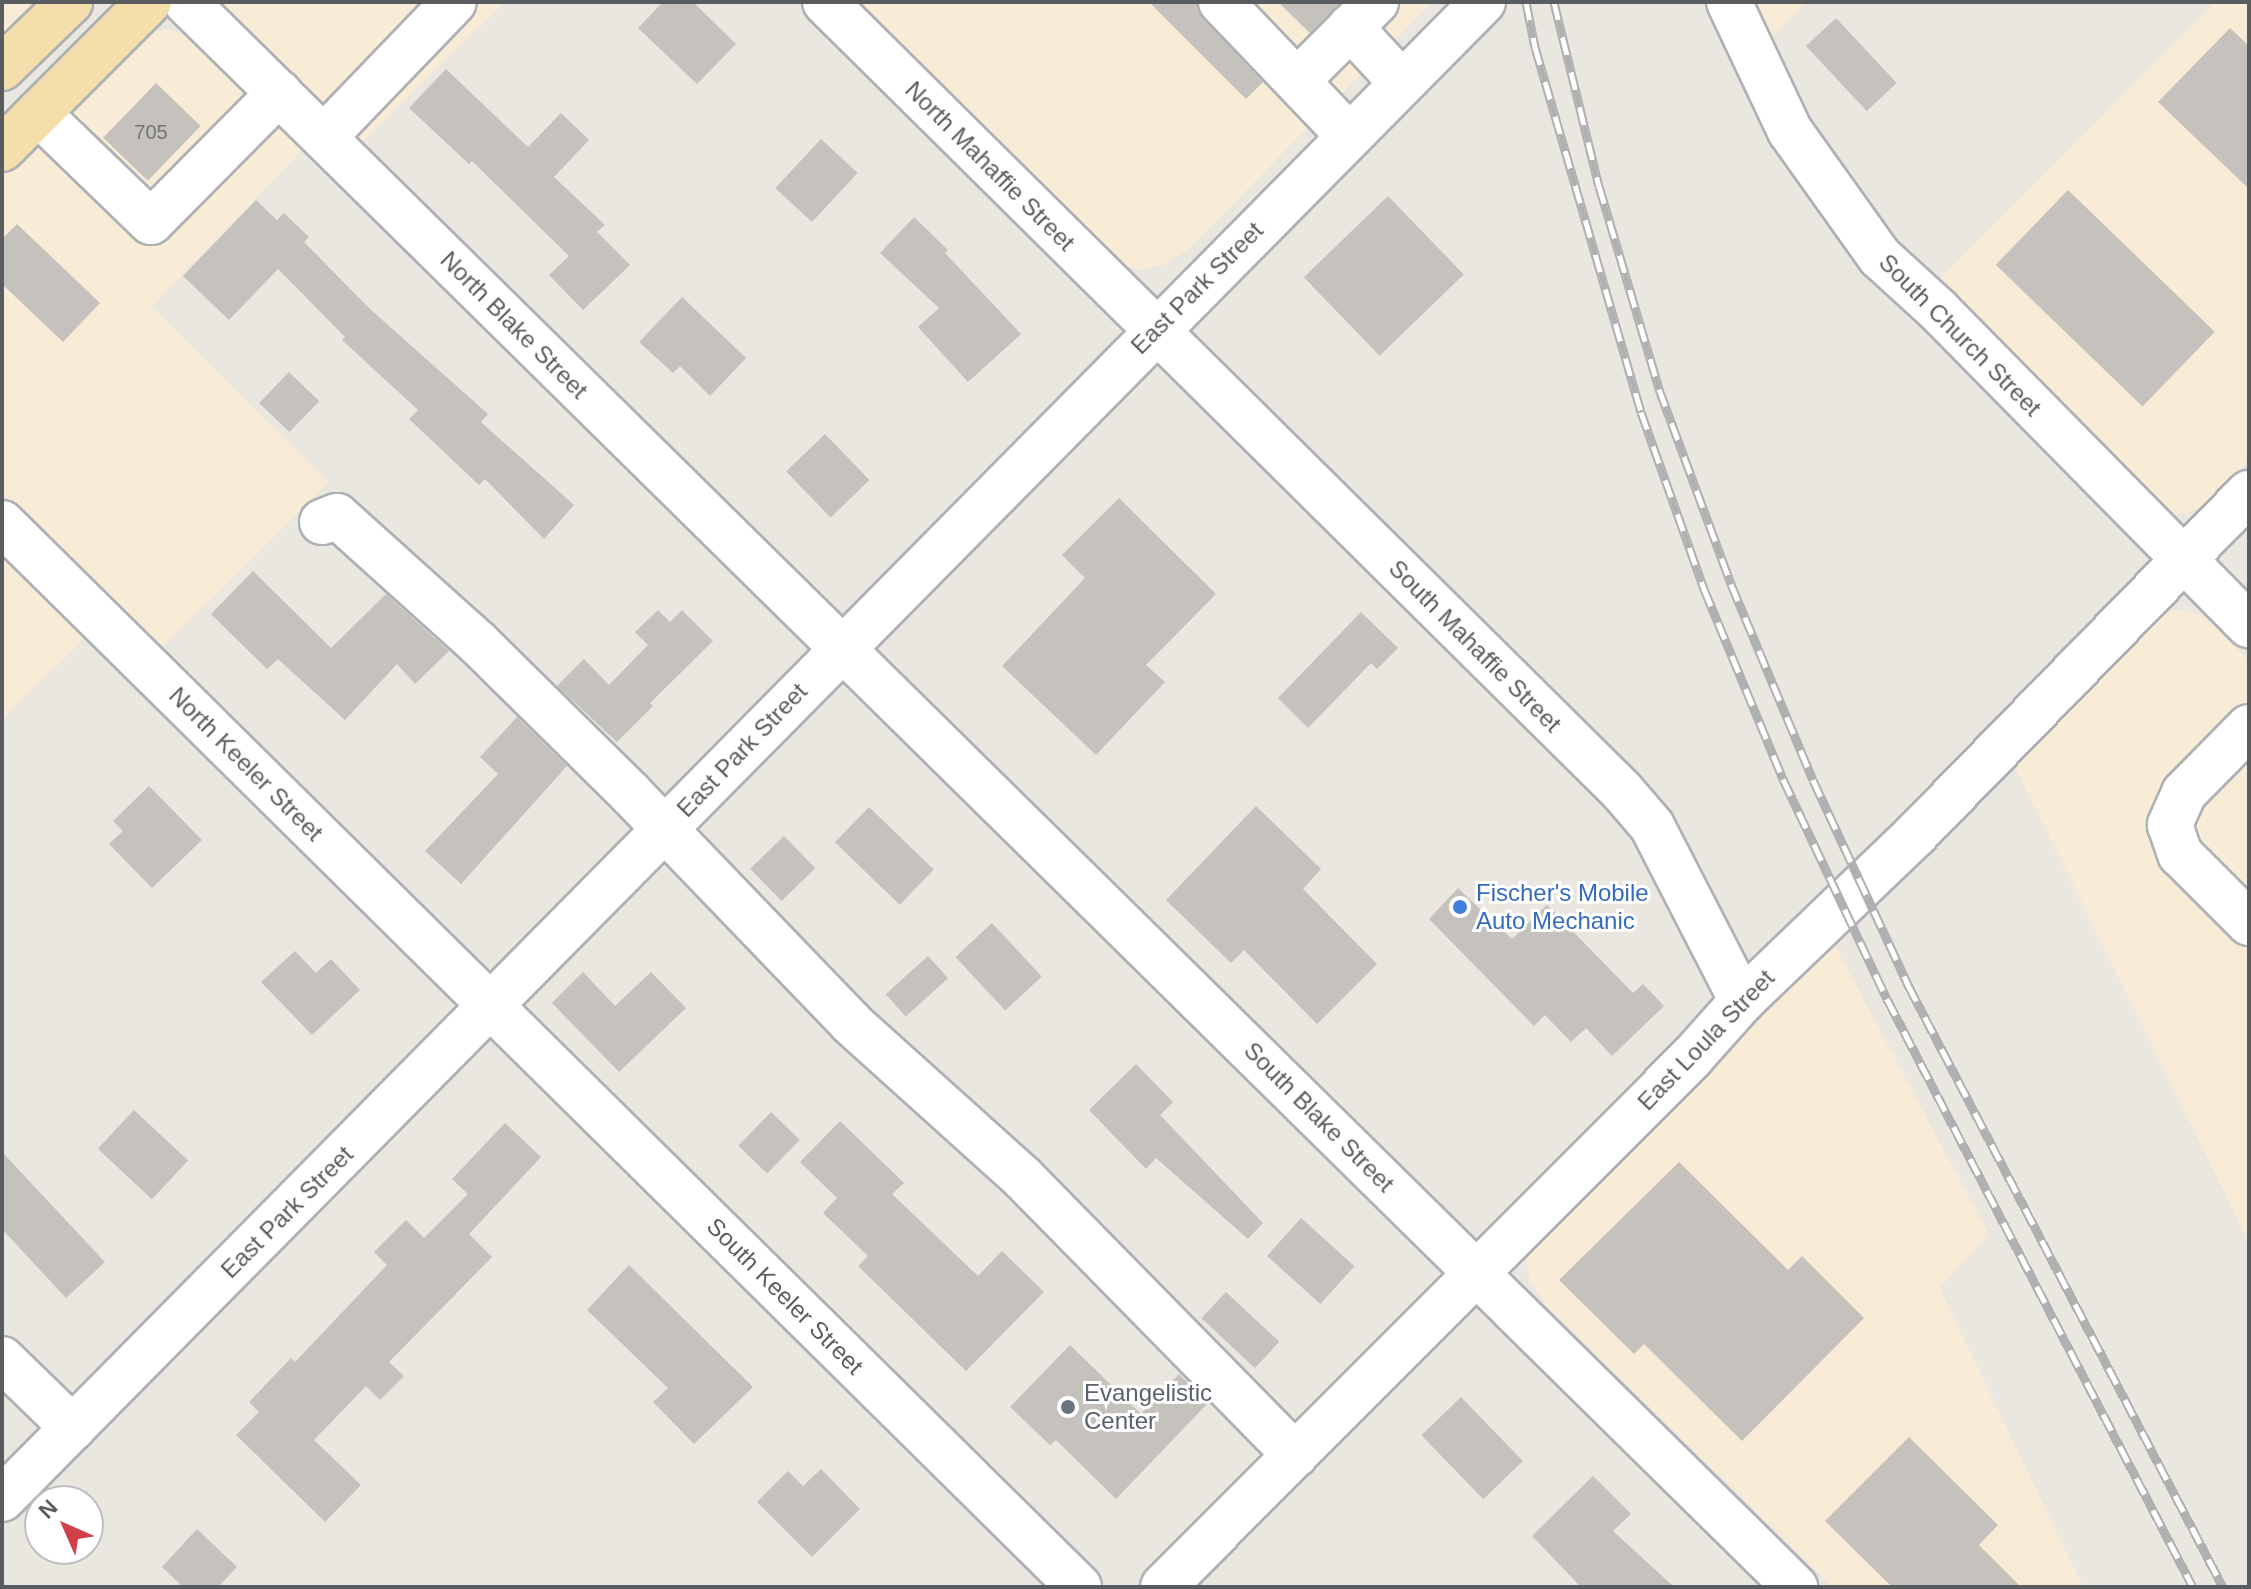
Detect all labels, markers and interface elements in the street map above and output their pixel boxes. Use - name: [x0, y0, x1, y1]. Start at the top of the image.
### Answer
- street label: North Mahaffie Street: [899, 75, 1081, 257]
- house number: 705: [134, 120, 168, 144]
- street label: East Park Street: [1125, 216, 1269, 360]
- street label: North Blake Street: [434, 245, 594, 405]
- street label: South Church Street: [1873, 248, 2047, 422]
- street label: South Mahaffie Street: [1383, 554, 1567, 738]
- street label: East Park Street: [671, 677, 813, 823]
- street label: North Keeler Street: [163, 681, 329, 847]
- place label: Fischer's Mobile Auto Mechanic: [1476, 879, 1649, 935]
- marker: Fischer's Mobile Auto Mechanic: [1451, 898, 1469, 916]
- street label: East Loula Street: [1632, 964, 1780, 1116]
- street label: South Blake Street: [1238, 1036, 1400, 1198]
- street label: East Park Street: [215, 1140, 359, 1284]
- street label: South Keeler Street: [701, 1212, 869, 1380]
- place label: Evangelistic Center: [1084, 1379, 1212, 1435]
- marker: Evangelistic Center: [1059, 1398, 1077, 1416]
- north arrow: [24, 1485, 104, 1565]
- text: N: [34, 1495, 63, 1524]

